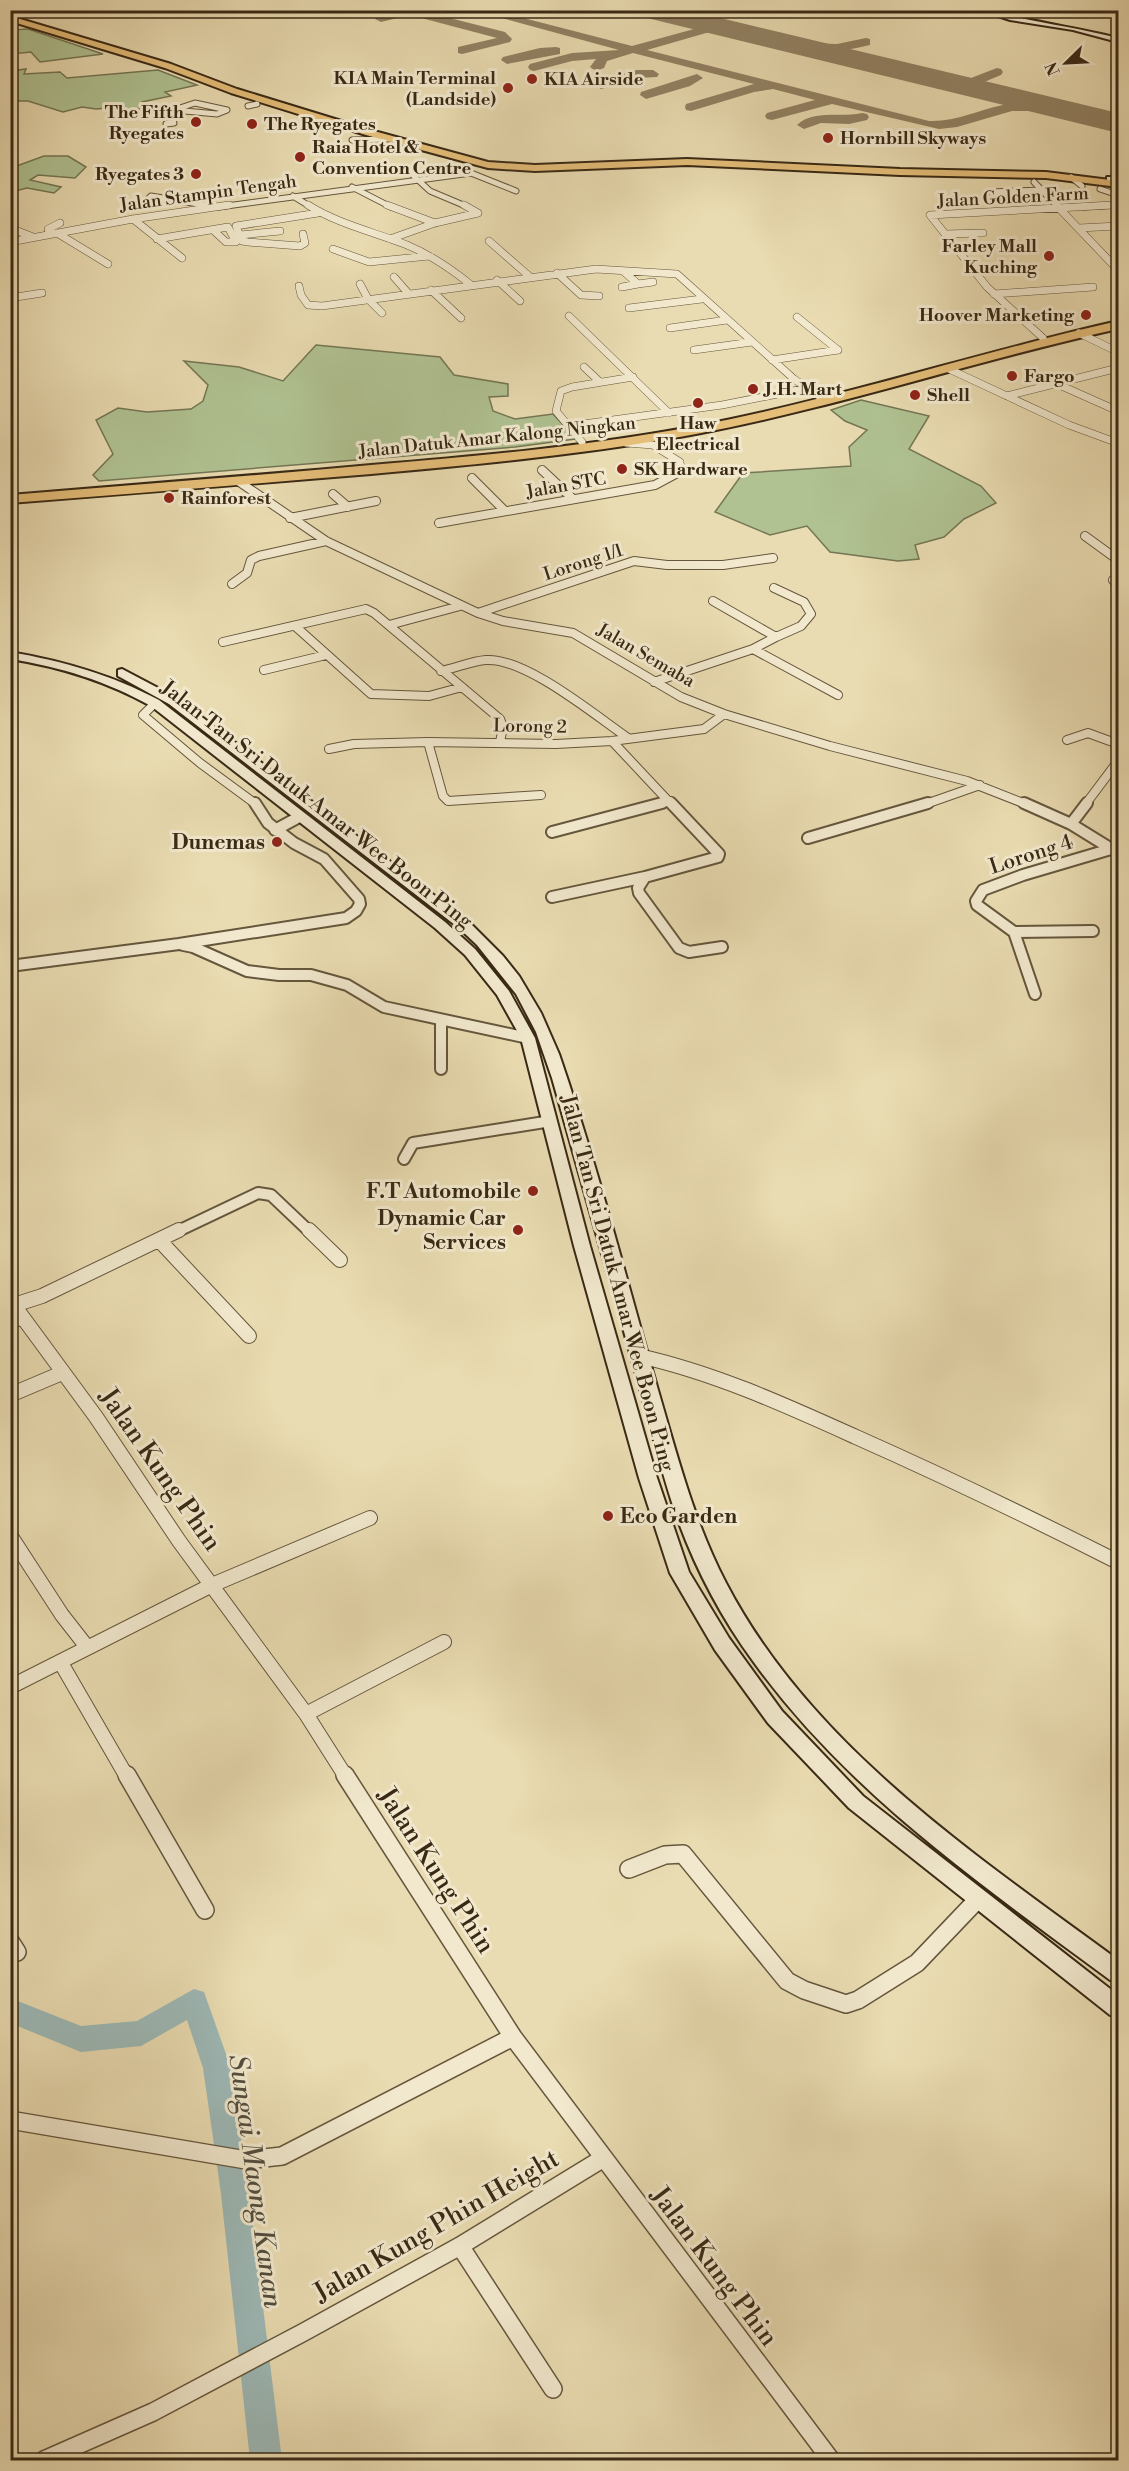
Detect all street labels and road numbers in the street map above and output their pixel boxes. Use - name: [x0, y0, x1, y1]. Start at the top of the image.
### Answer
- street label: Jalan Stampin Tengah: [117, 170, 298, 217]
- street label: Jalan Golden Farm: [936, 182, 1090, 213]
- street label: Jalan Datuk Amar Kalong Ningkan: [356, 411, 637, 464]
- street label: Jalan STC: [523, 467, 608, 504]
- street label: Lorong 1/1: [540, 539, 626, 586]
- street label: Jalan Semaba: [592, 618, 700, 693]
- street label: Jalan Tan Sri Datuk Amar Wee Boon Ping: [154, 674, 478, 935]
- street label: Lorong 2: [493, 714, 567, 739]
- street label: Lorong 4: [986, 829, 1076, 881]
- street label: Jalan Tan Sri Datuk Amar Wee Boon Ping: [554, 1091, 680, 1474]
- street label: Jalan Kung Phin: [92, 1381, 228, 1557]
- street label: Jalan Kung Phin: [370, 1781, 502, 1960]
- street label: Jalan Kung Phin Height: [307, 2143, 565, 2310]
- street label: Jalan Kung Phin: [643, 2180, 785, 2353]

